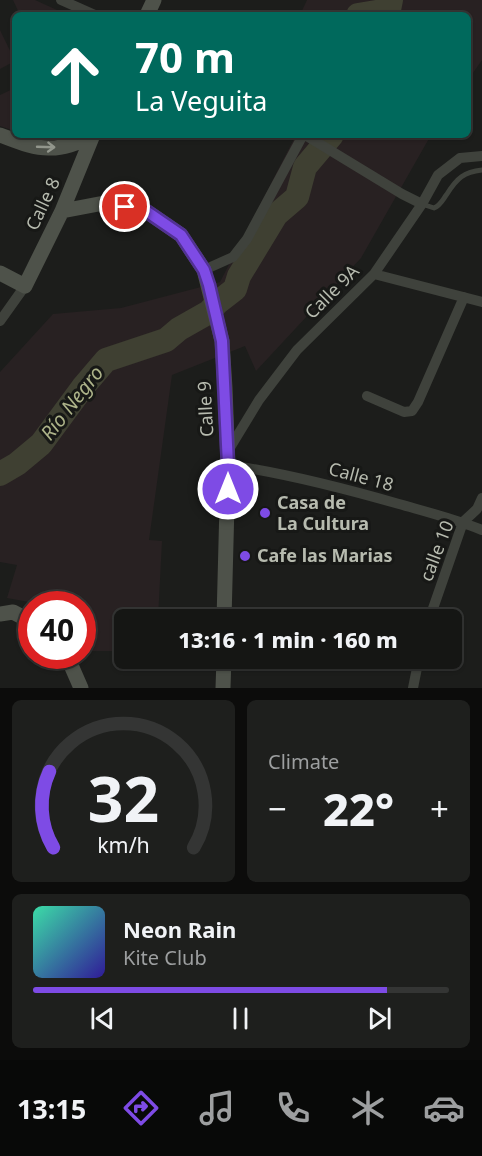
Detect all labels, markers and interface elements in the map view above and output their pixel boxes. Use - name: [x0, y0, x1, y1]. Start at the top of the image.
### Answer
- text: 70 m: [135, 28, 235, 85]
- icon: ahead: [36, 36, 114, 114]
- text: La Veguita: [135, 82, 267, 119]
- one-way arrow: [36, 141, 55, 153]
- street label: Calle 8: [19, 173, 65, 234]
- pin: [99, 181, 150, 232]
- icon: arrive: [108, 190, 141, 223]
- street label: Calle 9A: [299, 259, 364, 324]
- water label: Río Negro: [34, 360, 109, 446]
- street label: Calle 9: [192, 381, 218, 438]
- street label: Calle 18: [326, 456, 396, 496]
- position arrow: [196, 457, 260, 521]
- place label: Casa de La Cultura: [277, 490, 369, 535]
- marker: Casa de La Cultura: [258, 506, 272, 520]
- street label: calle 10: [413, 517, 459, 585]
- place label: Cafe las Marias: [257, 543, 393, 567]
- marker: Cafe las Marias: [238, 549, 252, 563]
- speed limit sign: 40: [18, 591, 96, 669]
- text: 13:16 · 1 min · 160 m: [178, 624, 398, 654]
- text: Climate: [268, 748, 339, 775]
- text: 32: [88, 755, 159, 840]
- text: 22°: [323, 778, 394, 839]
- text: −: [268, 786, 287, 831]
- text: +: [430, 786, 449, 831]
- text: km/h: [97, 830, 150, 859]
- text: Neon Rain: [123, 914, 236, 944]
- text: Kite Club: [123, 944, 207, 971]
- icon: previous: [86, 1002, 119, 1035]
- icon: pause: [224, 1002, 257, 1035]
- icon: next: [363, 1002, 396, 1035]
- icon: directions: [120, 1087, 162, 1129]
- icon: music: [196, 1087, 238, 1129]
- icon: phone: [272, 1087, 314, 1129]
- icon: climate: [347, 1087, 389, 1129]
- icon: car: [423, 1087, 465, 1129]
- text: 13:15: [17, 1090, 86, 1127]

